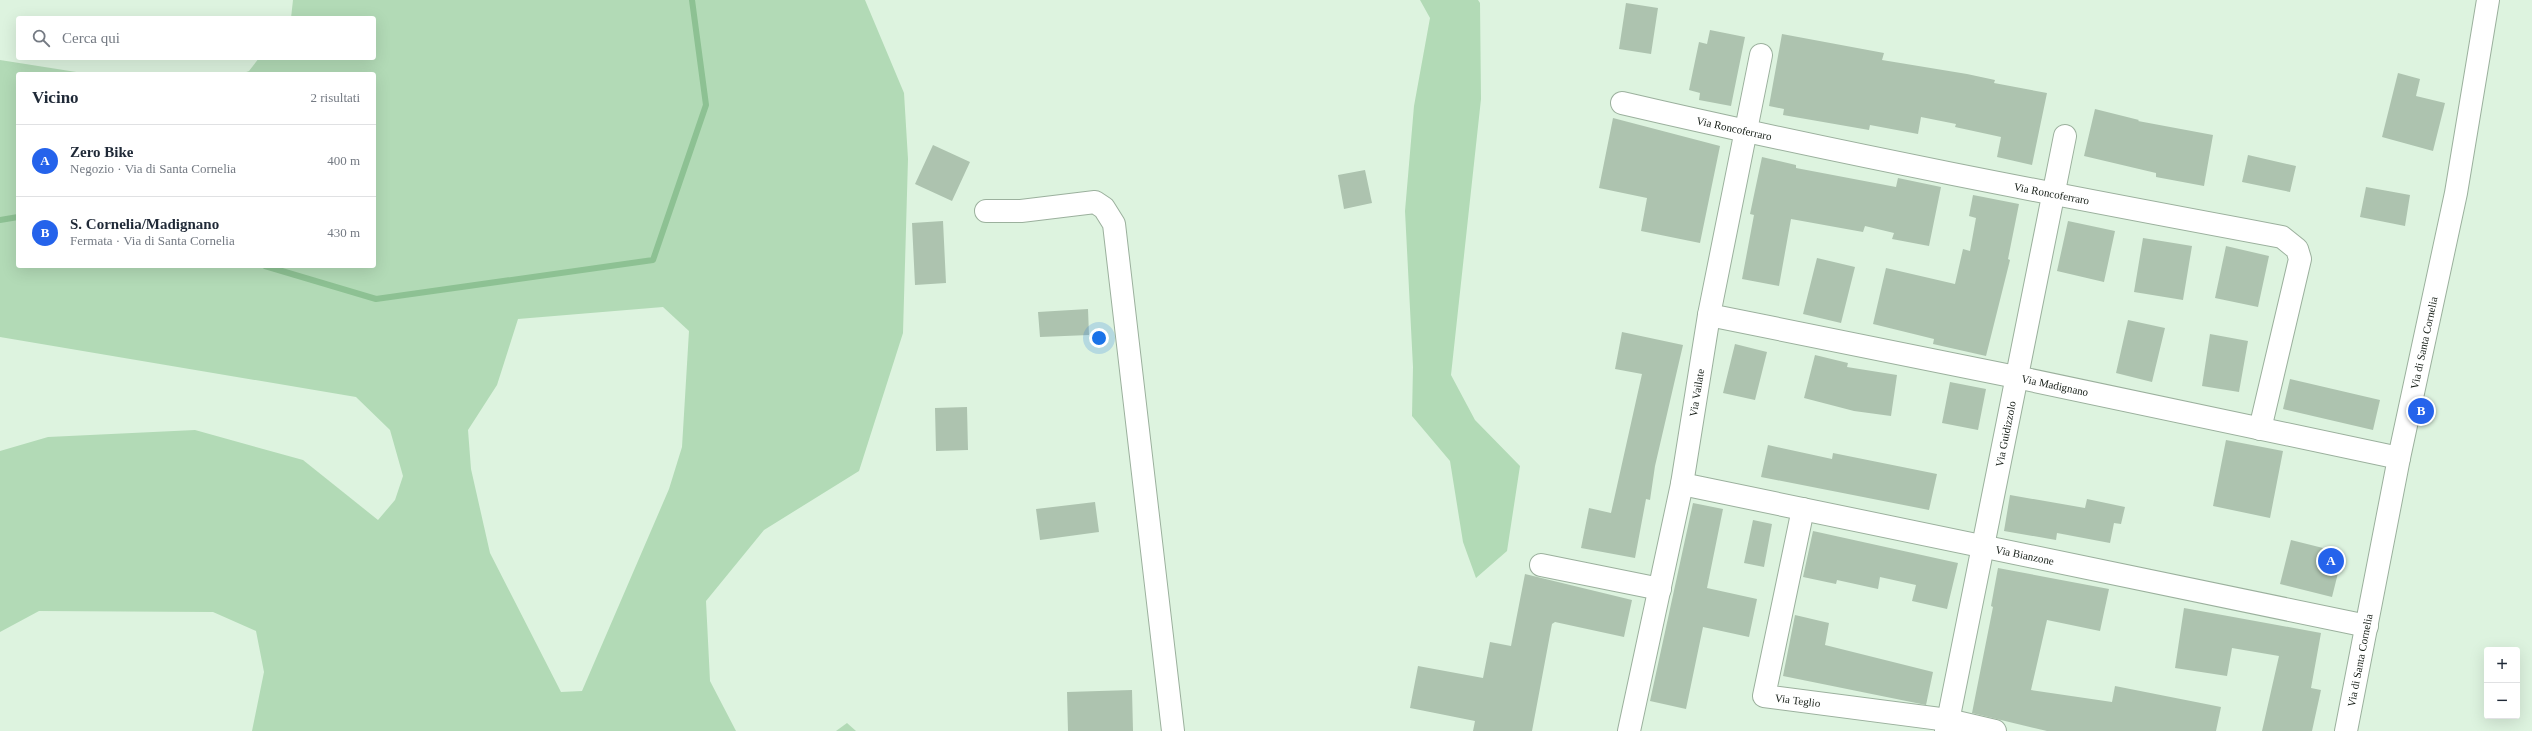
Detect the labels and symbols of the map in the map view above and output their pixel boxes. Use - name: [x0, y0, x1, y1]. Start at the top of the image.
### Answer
- street label: Via Roncoferraro: [1695, 114, 1773, 142]
- street label: Via Roncoferraro: [2013, 180, 2091, 207]
- street label: Via di Santa Cornelia: [2408, 295, 2440, 390]
- your location: [1089, 328, 1109, 348]
- street label: Via Vailate: [1687, 368, 1706, 418]
- street label: Via Madignano: [2020, 372, 2090, 398]
- pin: B: [2408, 396, 2434, 426]
- street label: Via Guidizzolo: [1993, 399, 2018, 468]
- street label: Via Bianzone: [1994, 543, 2055, 567]
- pin: A: [2318, 546, 2344, 576]
- street label: Via di Santa Cornelia: [2345, 613, 2375, 708]
- street label: Via Teglio: [1774, 691, 1822, 709]

